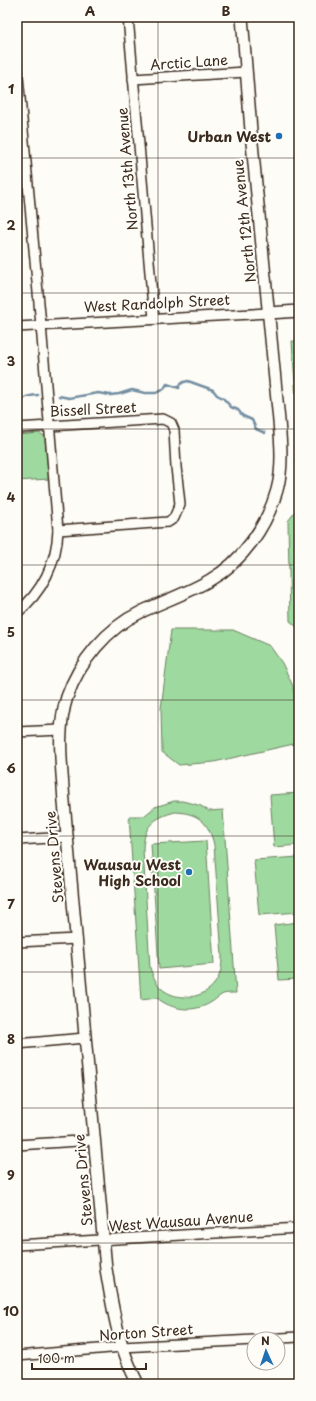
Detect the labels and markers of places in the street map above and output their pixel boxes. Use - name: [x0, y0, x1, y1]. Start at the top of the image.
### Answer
- place label: Urban West: [187, 126, 271, 147]
- marker: Urban West: [274, 131, 284, 141]
- place label: Wausau West High School: [84, 854, 181, 891]
- marker: Wausau West High School: [184, 867, 194, 877]

